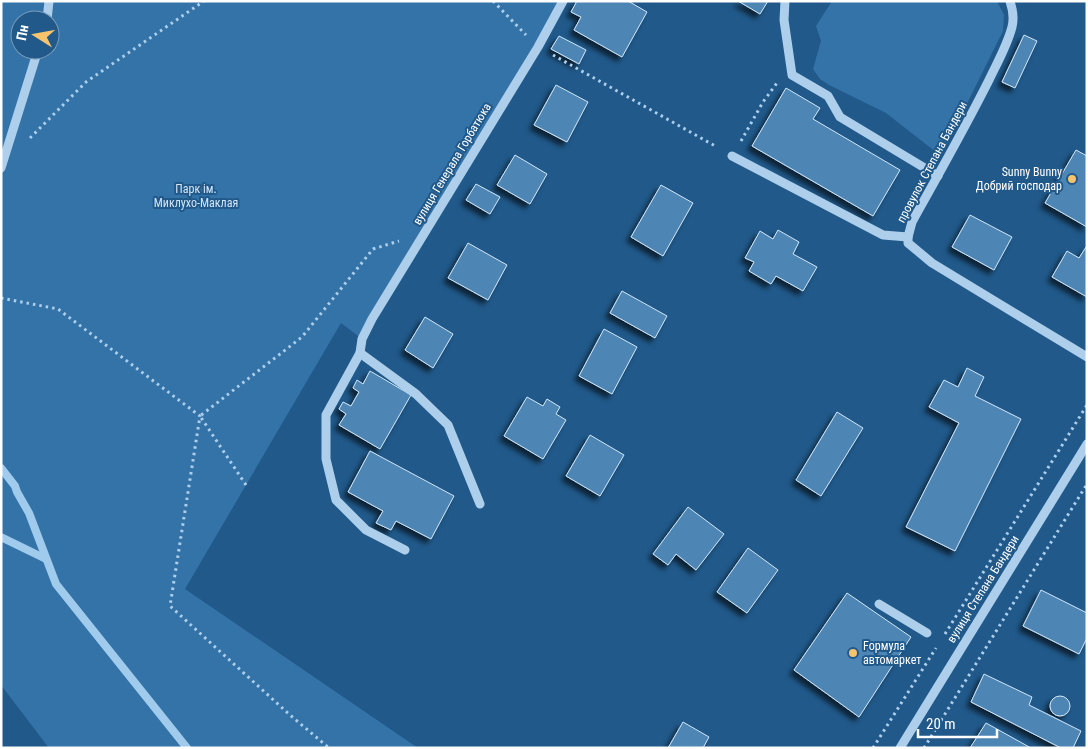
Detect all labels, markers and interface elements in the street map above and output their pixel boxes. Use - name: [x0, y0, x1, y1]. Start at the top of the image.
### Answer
- north arrow: [10, 10, 60, 60]
- text: Пн: [13, 23, 32, 42]
- street label: провулок Степана Бандери: [894, 99, 970, 225]
- street label: вулиця Генерала Горбатюка: [410, 100, 494, 227]
- place label: Sunny Bunny Добрий господар: [976, 165, 1062, 193]
- marker: Sunny Bunny Добрий господар: [1066, 173, 1078, 185]
- park label: Парк ім. Миклухо-Маклая: [154, 182, 238, 210]
- street label: вулиця Степана Бандери: [944, 533, 1022, 645]
- place label: Fормула автомаркет: [863, 639, 921, 667]
- marker: Fормула автомаркет: [847, 647, 859, 659]
- scale bar: [918, 706, 997, 738]
- text: 20 m: [926, 715, 956, 733]

